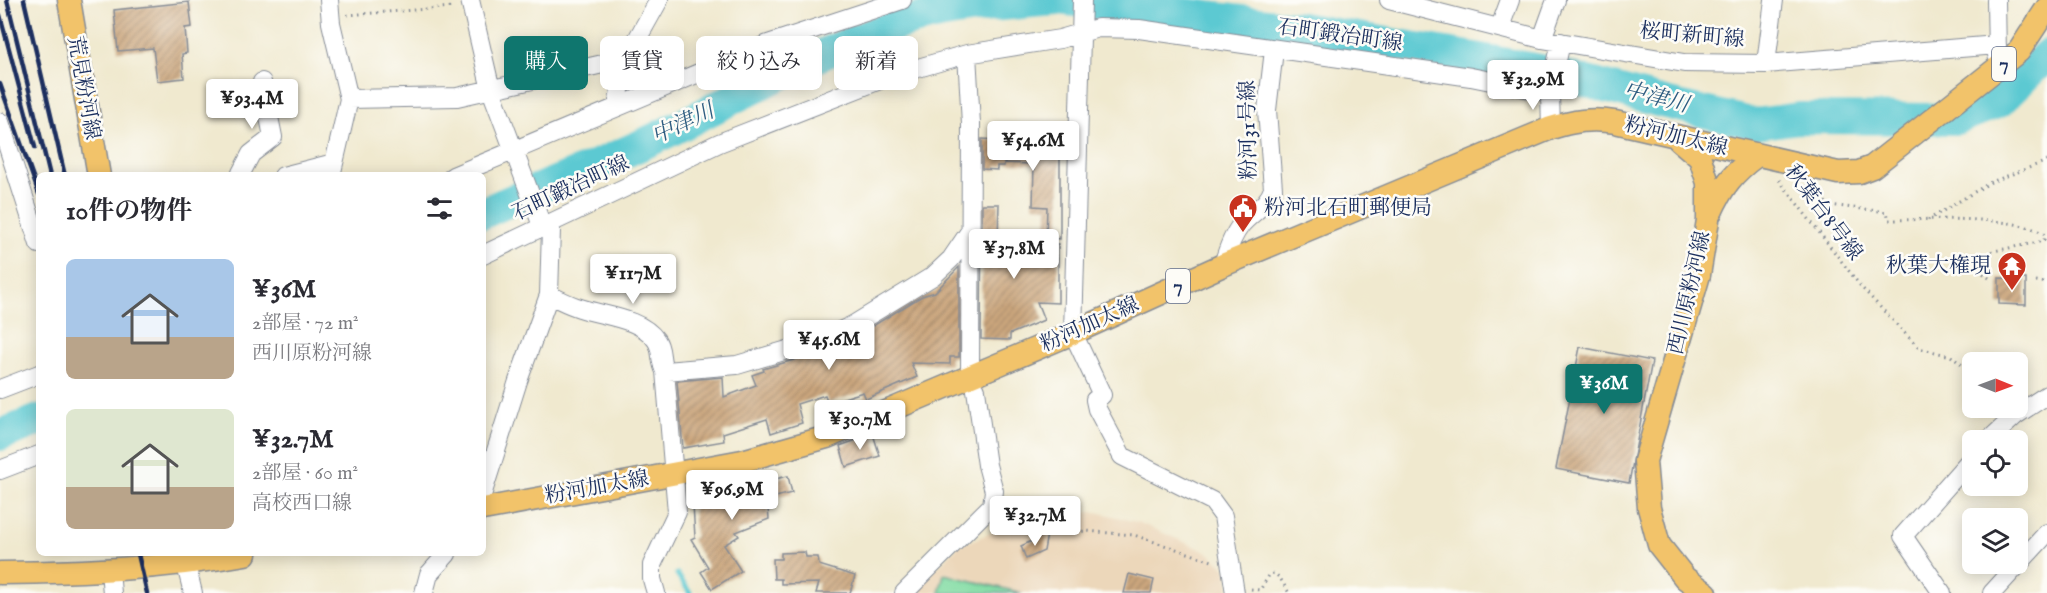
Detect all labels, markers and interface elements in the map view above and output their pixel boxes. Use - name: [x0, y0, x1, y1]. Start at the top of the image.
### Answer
- street label: 石町鍛冶町線: [1276, 14, 1404, 58]
- street label: 桜町新町線: [1639, 18, 1745, 54]
- street label: 荒見粉河線: [61, 34, 105, 142]
- chip: 購入: [504, 36, 588, 90]
- chip: 賃貸: [600, 36, 684, 90]
- chip: 絞り込み: [696, 36, 822, 90]
- chip: 新着: [834, 36, 918, 90]
- road number: 7: [1992, 47, 2016, 81]
- pin: ¥32.9M: [1484, 60, 1582, 111]
- text: ¥32.9M: [1501, 67, 1565, 92]
- water label: 中津川: [1621, 76, 1693, 120]
- pin: ¥93.4M: [203, 79, 301, 130]
- street label: 粉河31号線: [1235, 80, 1263, 180]
- text: ¥93.4M: [220, 86, 284, 111]
- water label: 中津川: [647, 97, 721, 151]
- street label: 粉河加太線: [1622, 111, 1730, 163]
- pin: ¥54.6M: [984, 121, 1082, 172]
- text: ¥54.6M: [1001, 128, 1065, 153]
- street label: 石町鍛冶町線: [508, 150, 634, 228]
- street label: 秋葉台8号線: [1778, 160, 1868, 266]
- icon: filters: [423, 192, 456, 225]
- public building icon: 粉河北石町郵便局: [1227, 192, 1259, 234]
- text: 10件の物件: [66, 195, 192, 228]
- place label: 粉河北石町郵便局: [1264, 195, 1432, 222]
- pin: ¥37.8M: [965, 229, 1063, 280]
- street label: 西川原粉河線: [1663, 229, 1717, 357]
- text: ¥37.8M: [983, 236, 1045, 261]
- temple icon: 秋葉大権現: [1996, 250, 2028, 292]
- place label: 秋葉大権現: [1886, 253, 1991, 280]
- pin: ¥117M: [591, 254, 675, 305]
- text: ¥117M: [604, 261, 662, 286]
- road number: 7: [1166, 269, 1190, 303]
- text: ¥36M: [252, 273, 316, 306]
- icon: home: [114, 283, 186, 355]
- street label: 粉河加太線: [1037, 291, 1143, 359]
- text: 2部屋 · 72 m²: [252, 311, 359, 336]
- pin: ¥45.6M: [780, 320, 878, 371]
- text: ¥45.6M: [797, 327, 861, 352]
- text: 西川原粉河線: [252, 341, 372, 366]
- north arrow: [1962, 352, 2028, 418]
- map controls: [1962, 352, 2028, 574]
- pin: ¥36M: [1568, 364, 1640, 415]
- text: ¥36M: [1579, 371, 1629, 396]
- pin: ¥30.7M: [811, 400, 909, 451]
- text: ¥30.7M: [828, 407, 892, 432]
- text: ¥32.7M: [252, 423, 334, 456]
- button: locate: [1962, 430, 2028, 496]
- icon: home: [114, 433, 186, 505]
- text: 2部屋 · 60 m²: [252, 461, 358, 486]
- street label: 粉河加太線: [543, 466, 651, 510]
- pin: ¥96.9M: [683, 470, 781, 521]
- text: ¥96.9M: [700, 477, 764, 502]
- text: 高校西口線: [252, 491, 352, 516]
- pin: ¥32.7M: [986, 496, 1084, 547]
- text: ¥32.7M: [1004, 503, 1066, 528]
- button: layers: [1962, 508, 2028, 574]

